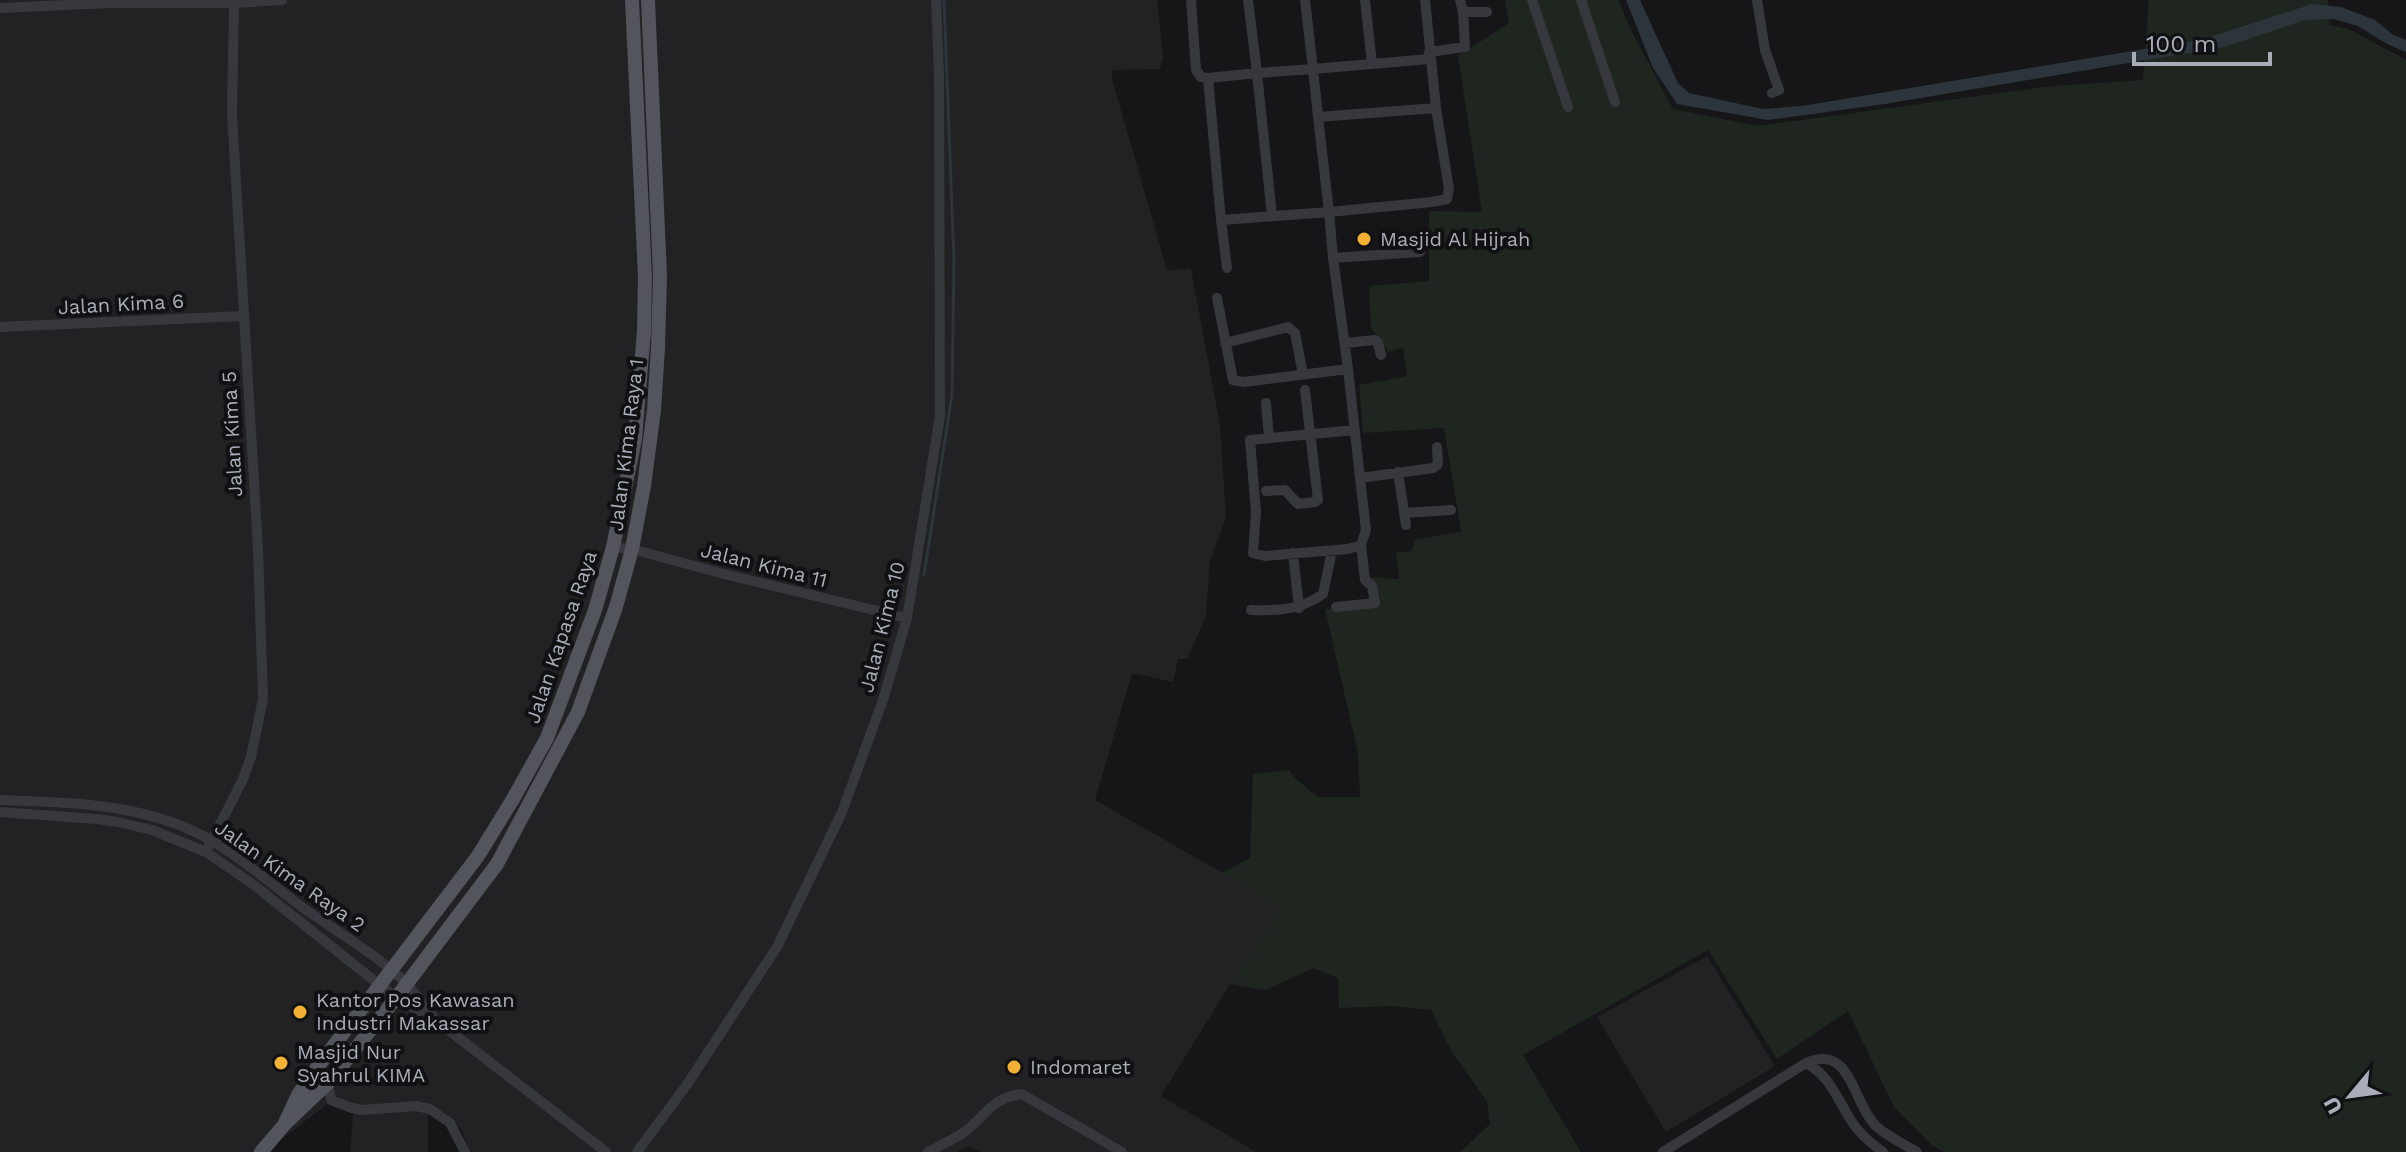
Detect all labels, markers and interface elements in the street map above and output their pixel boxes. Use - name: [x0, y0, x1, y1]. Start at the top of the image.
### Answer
- scale bar: [2134, 16, 2270, 66]
- text: 100 m: [2146, 30, 2216, 58]
- place label: Masjid Al Hijrah: [1380, 227, 1530, 251]
- marker: Masjid Al Hijrah: [1355, 230, 1373, 248]
- street label: Jalan Kima 6: [57, 289, 185, 319]
- street label: Jalan Kima Raya 1: [604, 358, 648, 532]
- street label: Jalan Kima 5: [217, 371, 247, 497]
- street label: Jalan Kima 11: [698, 538, 830, 592]
- street label: Jalan Kapasa Raya: [520, 548, 602, 726]
- street label: Jalan Kima 10: [854, 559, 910, 695]
- street label: Jalan Kima Raya 2: [210, 815, 370, 937]
- place label: Kantor Pos Kawasan Industri Makassar: [316, 988, 515, 1035]
- marker: Kantor Pos Kawasan Industri Makassar: [291, 1003, 309, 1021]
- place label: Masjid Nur Syahrul KIMA: [297, 1040, 425, 1087]
- marker: Masjid Nur Syahrul KIMA: [272, 1054, 290, 1072]
- place label: Indomaret: [1030, 1055, 1131, 1079]
- north arrow: [2310, 1056, 2390, 1136]
- marker: Indomaret: [1005, 1058, 1023, 1076]
- text: U: [2318, 1093, 2348, 1118]

